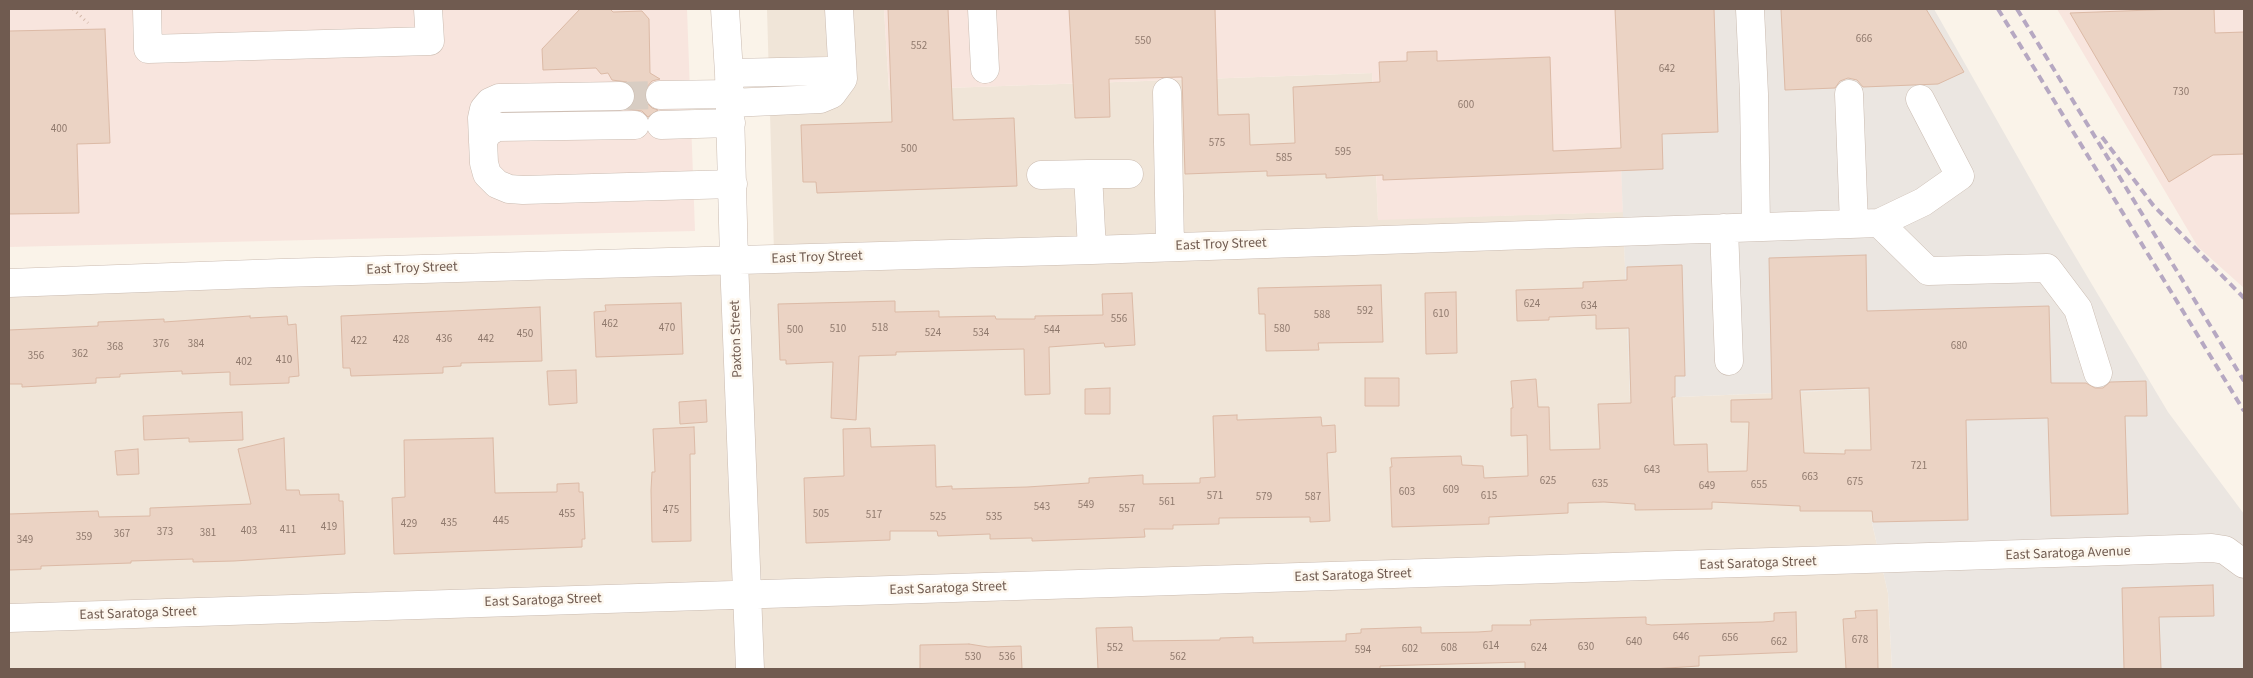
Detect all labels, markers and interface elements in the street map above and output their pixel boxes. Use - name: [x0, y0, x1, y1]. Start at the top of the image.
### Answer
- house number: 666: [1856, 33, 1872, 47]
- house number: 550: [1135, 35, 1151, 49]
- house number: 552: [911, 40, 927, 54]
- house number: 642: [1659, 63, 1675, 77]
- house number: 730: [2173, 86, 2189, 100]
- house number: 600: [1458, 99, 1474, 113]
- house number: 400: [51, 123, 67, 137]
- house number: 575: [1209, 137, 1225, 151]
- house number: 500: [901, 143, 917, 157]
- house number: 595: [1335, 146, 1351, 160]
- house number: 585: [1276, 152, 1292, 166]
- street label: East Troy Street: [1175, 235, 1267, 255]
- street label: East Troy Street: [771, 248, 863, 268]
- street label: East Troy Street: [366, 259, 458, 279]
- house number: 624: [1524, 298, 1540, 312]
- street label: Paxton Street: [727, 300, 747, 378]
- house number: 634: [1581, 300, 1597, 314]
- house number: 592: [1357, 305, 1373, 319]
- house number: 610: [1433, 308, 1449, 322]
- house number: 588: [1314, 309, 1330, 323]
- house number: 556: [1111, 313, 1127, 327]
- house number: 462: [602, 318, 618, 332]
- house number: 470: [659, 322, 675, 336]
- house number: 518: [872, 322, 888, 336]
- house number: 510: [830, 323, 846, 337]
- house number: 580: [1274, 323, 1290, 337]
- house number: 500: [787, 324, 803, 338]
- house number: 544: [1044, 324, 1060, 338]
- house number: 524: [925, 327, 941, 341]
- house number: 534: [973, 327, 989, 341]
- house number: 450: [517, 328, 533, 342]
- house number: 436: [436, 333, 452, 347]
- house number: 442: [478, 333, 494, 347]
- house number: 428: [393, 334, 409, 348]
- house number: 422: [351, 335, 367, 349]
- house number: 376: [153, 338, 169, 352]
- house number: 384: [188, 338, 204, 352]
- house number: 680: [1951, 340, 1967, 354]
- house number: 368: [107, 341, 123, 355]
- house number: 362: [72, 348, 88, 362]
- house number: 356: [28, 350, 44, 364]
- house number: 410: [276, 354, 292, 368]
- house number: 402: [236, 356, 252, 370]
- house number: 721: [1911, 460, 1927, 474]
- house number: 643: [1644, 464, 1660, 478]
- house number: 663: [1802, 471, 1818, 485]
- house number: 625: [1540, 475, 1556, 489]
- house number: 675: [1847, 476, 1863, 490]
- house number: 635: [1592, 478, 1608, 492]
- house number: 655: [1751, 479, 1767, 493]
- house number: 649: [1699, 480, 1715, 494]
- house number: 609: [1443, 484, 1459, 498]
- house number: 603: [1399, 486, 1415, 500]
- house number: 571: [1207, 490, 1223, 504]
- house number: 615: [1481, 490, 1497, 504]
- house number: 579: [1256, 491, 1272, 505]
- house number: 587: [1305, 491, 1321, 505]
- house number: 561: [1159, 496, 1175, 510]
- house number: 549: [1078, 499, 1094, 513]
- house number: 543: [1034, 501, 1050, 515]
- house number: 557: [1119, 503, 1135, 517]
- house number: 475: [663, 504, 679, 518]
- house number: 455: [559, 508, 575, 522]
- house number: 505: [813, 508, 829, 522]
- house number: 517: [866, 509, 882, 523]
- house number: 525: [930, 511, 946, 525]
- house number: 535: [986, 511, 1002, 525]
- house number: 445: [493, 515, 509, 529]
- house number: 435: [441, 517, 457, 531]
- house number: 429: [401, 518, 417, 532]
- house number: 419: [321, 521, 337, 535]
- house number: 411: [280, 524, 296, 538]
- house number: 403: [241, 525, 257, 539]
- house number: 373: [157, 526, 173, 540]
- house number: 381: [200, 527, 216, 541]
- house number: 367: [114, 528, 130, 542]
- house number: 359: [76, 531, 92, 545]
- house number: 349: [17, 534, 33, 548]
- street label: East Saratoga Avenue: [2005, 543, 2131, 565]
- street label: East Saratoga Street: [1699, 554, 1817, 574]
- street label: East Saratoga Street: [1294, 566, 1412, 586]
- street label: East Saratoga Street: [889, 579, 1007, 599]
- street label: East Saratoga Street: [484, 591, 602, 611]
- street label: East Saratoga Street: [79, 604, 197, 624]
- house number: 646: [1673, 631, 1689, 645]
- house number: 656: [1722, 632, 1738, 646]
- house number: 678: [1852, 634, 1868, 648]
- house number: 640: [1626, 636, 1642, 650]
- house number: 662: [1771, 636, 1787, 650]
- house number: 614: [1483, 640, 1499, 654]
- house number: 630: [1578, 641, 1594, 655]
- house number: 552: [1107, 642, 1123, 656]
- house number: 608: [1441, 642, 1457, 656]
- house number: 624: [1531, 642, 1547, 656]
- house number: 602: [1402, 643, 1418, 657]
- house number: 594: [1355, 644, 1371, 658]
- house number: 530: [965, 651, 981, 665]
- house number: 536: [999, 651, 1015, 665]
- house number: 562: [1170, 651, 1186, 665]

